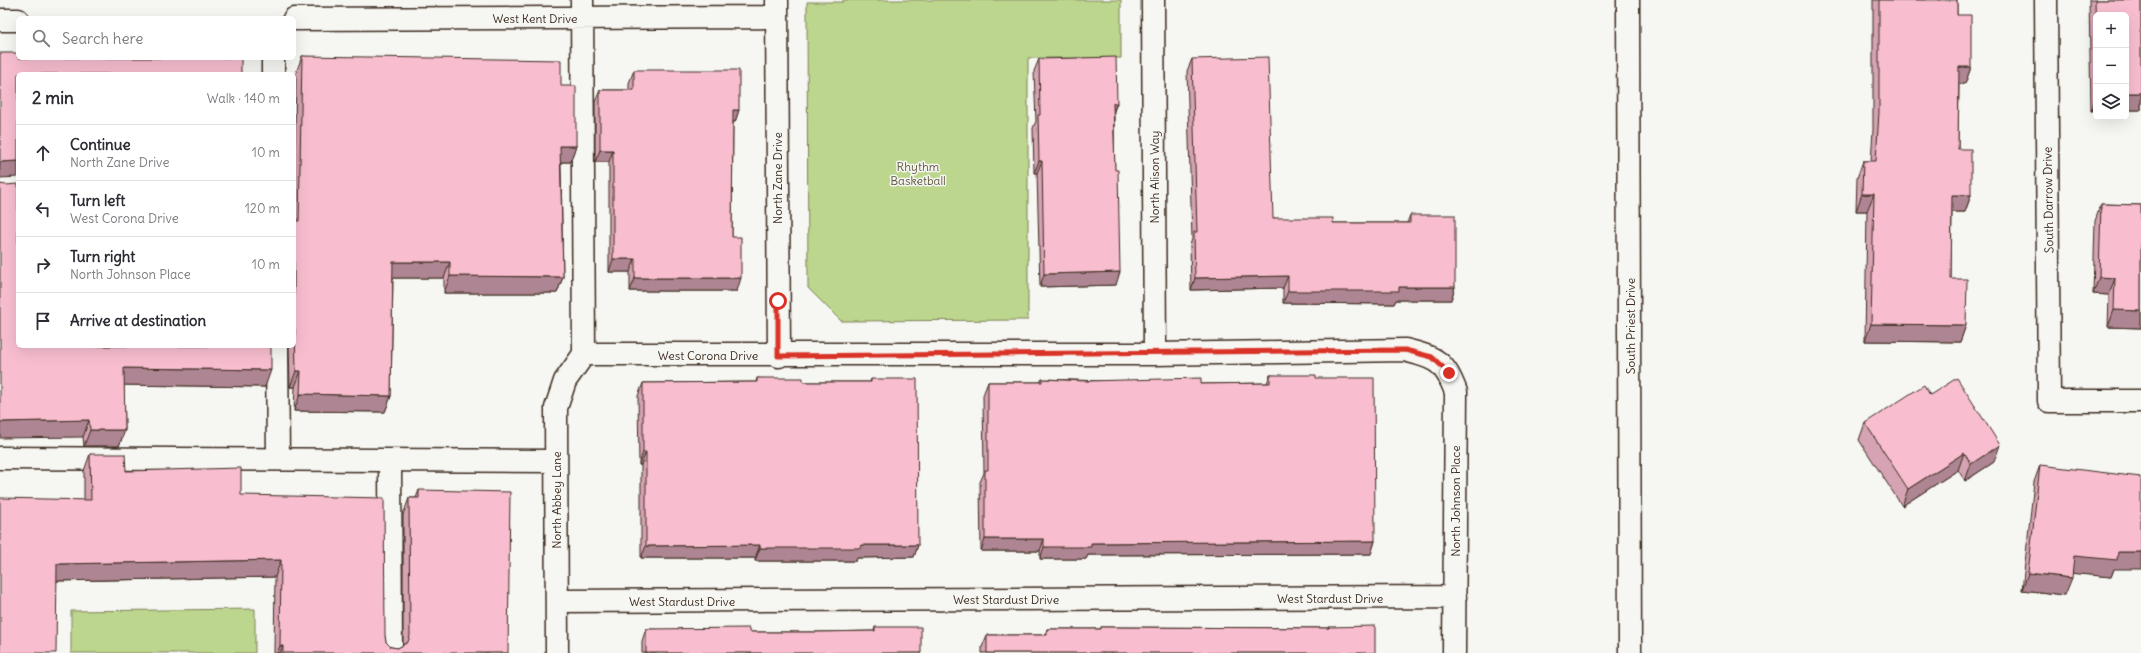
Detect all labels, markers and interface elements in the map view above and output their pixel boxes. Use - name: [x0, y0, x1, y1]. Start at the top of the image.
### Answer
- street label: West Kent Drive: [493, 11, 578, 26]
- map controls: [2093, 12, 2129, 120]
- button: +: [2093, 12, 2129, 48]
- search box: [16, 16, 296, 60]
- icon: search: [30, 27, 52, 49]
- text: Search here: [62, 29, 143, 48]
- button: −: [2093, 48, 2129, 84]
- button: layers: [2093, 84, 2129, 120]
- text: 2 min: [32, 87, 74, 109]
- text: Walk · 140 m: [207, 90, 280, 107]
- street label: North Alison Way: [1147, 131, 1162, 223]
- street label: North Zane Drive: [770, 132, 785, 224]
- text: Continue: [70, 135, 131, 154]
- icon: ahead: [32, 142, 54, 164]
- text: 10 m: [252, 144, 280, 161]
- street label: South Darrow Drive: [2040, 147, 2056, 253]
- text: North Zane Drive: [70, 154, 169, 171]
- park label: Rhythm Basketball: [890, 159, 946, 188]
- text: Turn left: [70, 191, 125, 210]
- icon: left: [32, 198, 54, 220]
- text: 120 m: [245, 200, 280, 217]
- text: West Corona Drive: [70, 210, 179, 227]
- text: Turn right: [70, 247, 135, 266]
- icon: right: [32, 254, 54, 276]
- text: 10 m: [252, 256, 280, 273]
- text: North Johnson Place: [70, 266, 191, 283]
- street label: South Priest Drive: [1623, 278, 1638, 374]
- route start: [769, 292, 787, 310]
- icon: arrive: [32, 310, 54, 332]
- text: Arrive at destination: [70, 311, 206, 330]
- street label: West Corona Drive: [658, 348, 758, 363]
- route end: [1440, 364, 1458, 382]
- street label: North Johnson Place: [1448, 445, 1463, 557]
- street label: North Abbey Lane: [549, 451, 564, 549]
- street label: West Stardust Drive: [1277, 591, 1383, 606]
- street label: West Stardust Drive: [953, 592, 1059, 607]
- street label: West Stardust Drive: [629, 594, 735, 609]

